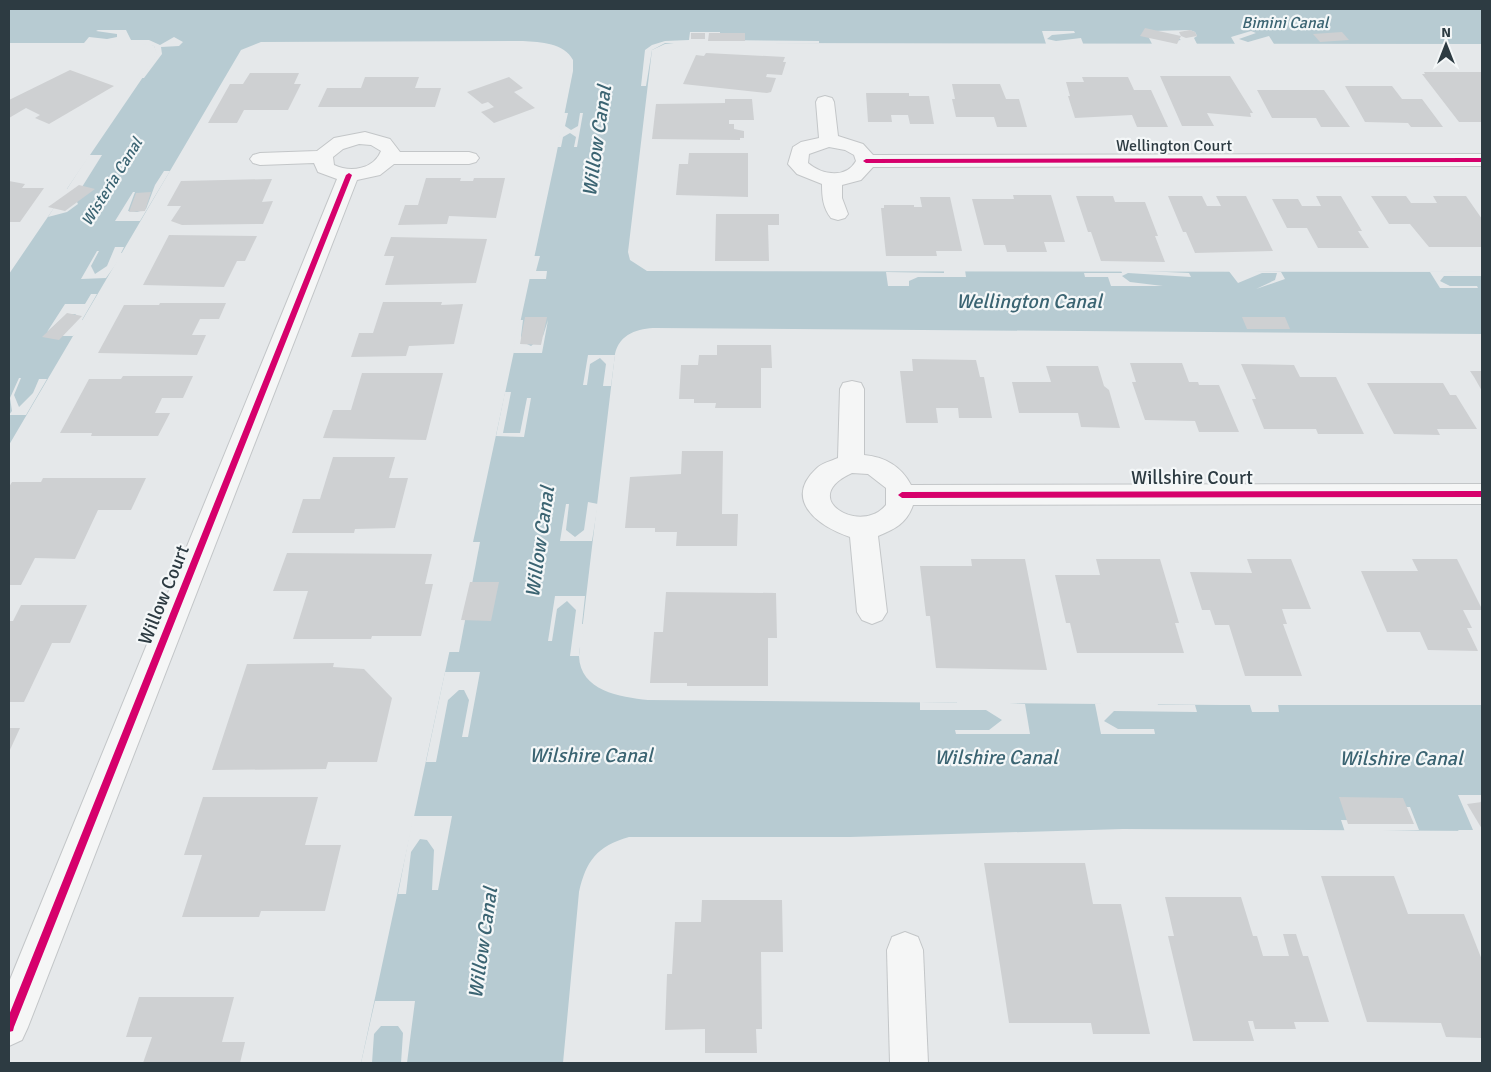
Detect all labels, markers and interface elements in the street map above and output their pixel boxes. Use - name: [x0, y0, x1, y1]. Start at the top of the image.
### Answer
- water label: Bimini Canal: [1242, 13, 1330, 33]
- north arrow: [1421, 20, 1471, 70]
- text: N: [1441, 24, 1451, 41]
- water label: Willow Canal: [577, 82, 617, 198]
- water label: Wisteria Canal: [77, 133, 148, 230]
- street label: Wellington Court: [1116, 136, 1232, 156]
- water label: Wellington Canal: [956, 289, 1104, 314]
- street label: Willshire Court: [1131, 466, 1253, 490]
- water label: Willow Canal: [520, 483, 560, 599]
- street label: Willow Court: [133, 541, 195, 648]
- water label: Wilshire Canal: [529, 743, 655, 768]
- water label: Wilshire Canal: [934, 745, 1060, 770]
- water label: Wilshire Canal: [1339, 746, 1465, 771]
- water label: Willow Canal: [463, 884, 503, 1000]

